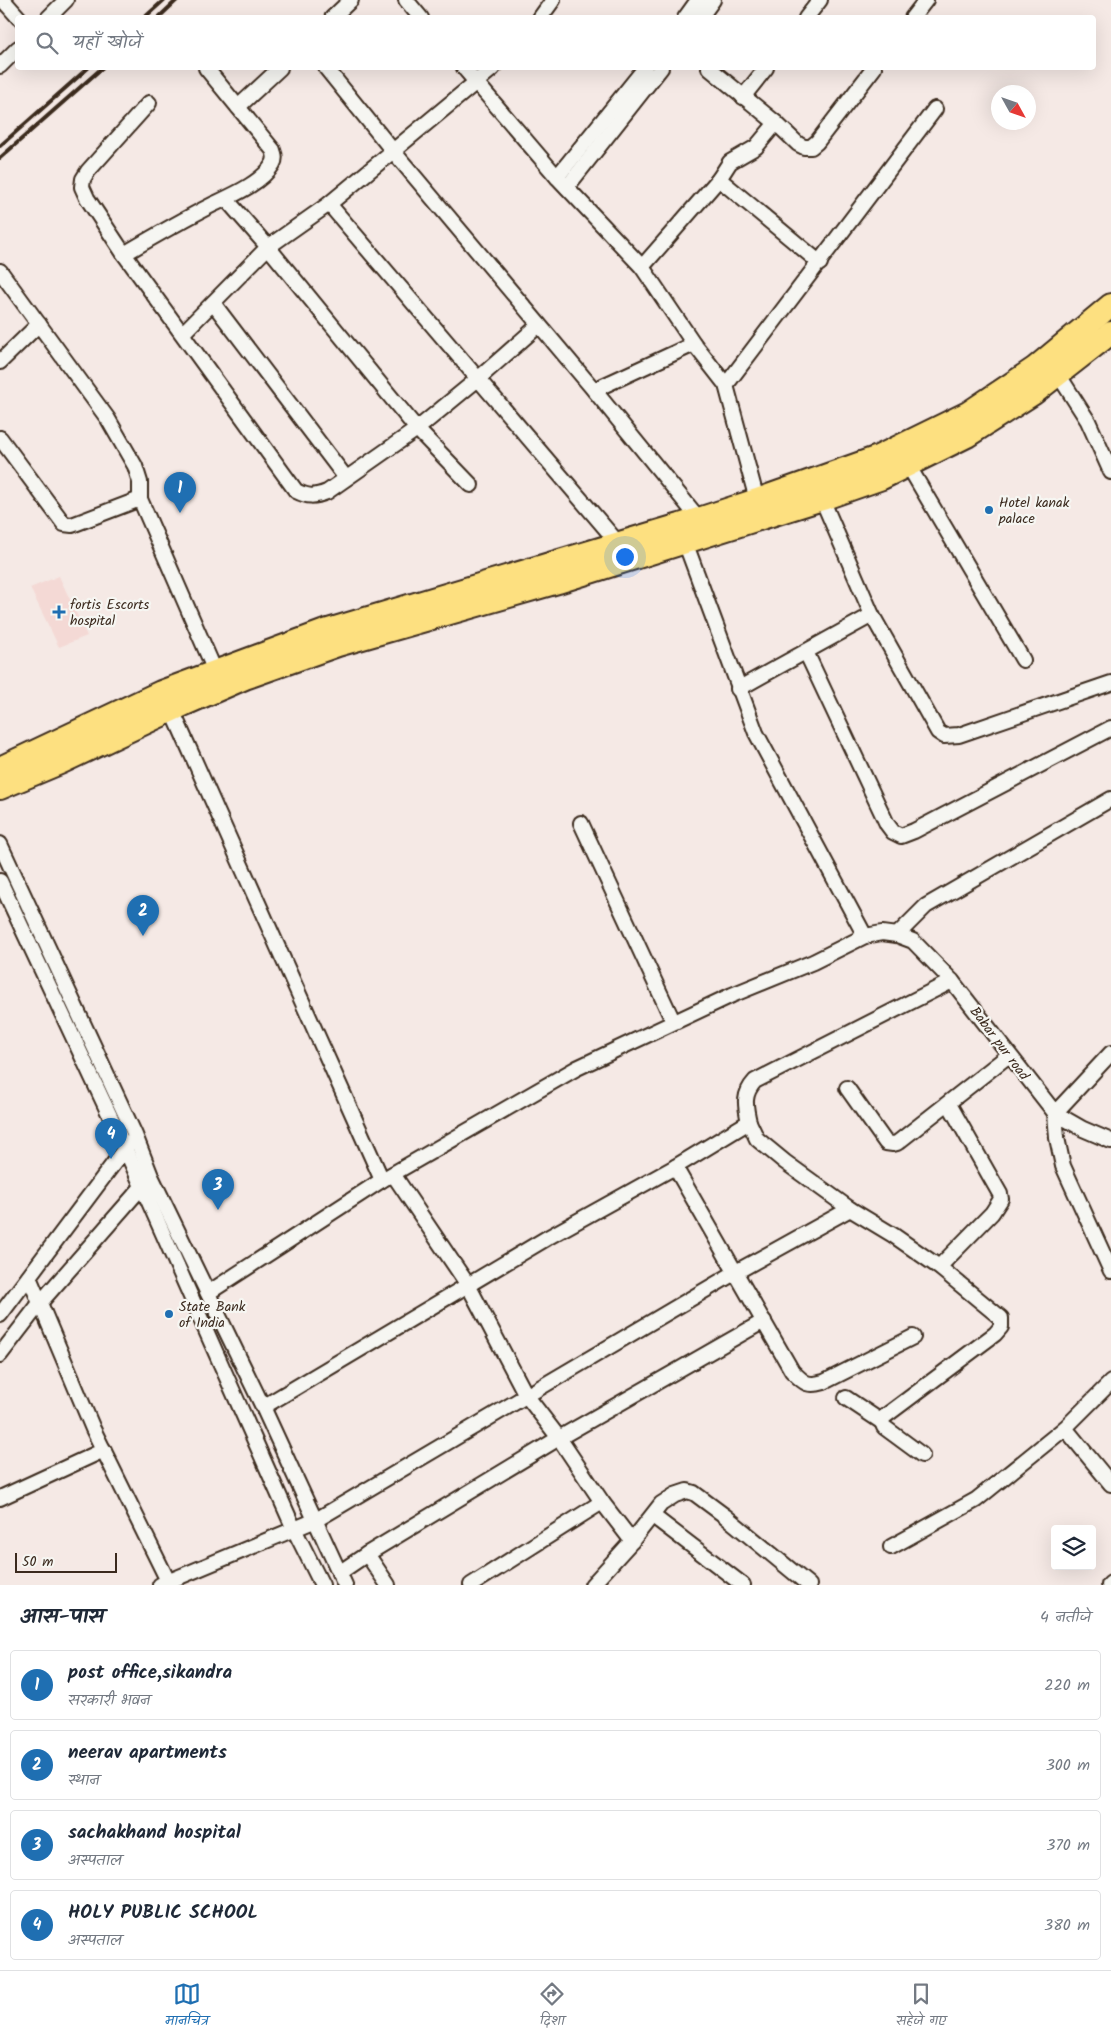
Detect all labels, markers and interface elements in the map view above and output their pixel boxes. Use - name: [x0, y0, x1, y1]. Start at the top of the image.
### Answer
- search box: [15, 15, 1096, 70]
- text: यहाँ खोजें: [73, 28, 142, 58]
- icon: search: [33, 29, 61, 57]
- north arrow: [991, 85, 1036, 130]
- pin: 1: [164, 472, 196, 513]
- place label: Hotel kanak palace: [998, 492, 1070, 530]
- marker: Hotel kanak palace: [983, 504, 995, 516]
- your location: [612, 544, 638, 570]
- place label: fortis Escorts hospital: [70, 594, 149, 632]
- marker: fortis Escorts hospital: [52, 605, 66, 619]
- pin: 2: [127, 895, 159, 936]
- street label: Babar pur road: [964, 1002, 1035, 1086]
- pin: 4: [95, 1118, 127, 1159]
- pin: 3: [202, 1169, 234, 1210]
- place label: State Bank of India: [179, 1296, 246, 1334]
- marker: State Bank of India: [163, 1308, 175, 1320]
- map controls: [1051, 1525, 1096, 1570]
- button: layers: [1051, 1525, 1096, 1570]
- scale bar: [15, 1550, 118, 1573]
- text: 50 m: [22, 1551, 53, 1573]
- text: आस-पास: [20, 1601, 104, 1634]
- text: 4 नतीजे: [1040, 1605, 1091, 1630]
- text: post office,sikandra: [68, 1658, 232, 1688]
- text: 1: [35, 1673, 39, 1698]
- text: 220 m: [1044, 1673, 1090, 1698]
- text: सरकारी भवन: [68, 1688, 150, 1713]
- text: neerav apartments: [68, 1738, 227, 1768]
- text: 2: [32, 1753, 42, 1778]
- text: 300 m: [1046, 1753, 1090, 1778]
- text: स्थान: [68, 1768, 99, 1793]
- text: sachakhand hospital: [68, 1818, 241, 1848]
- text: 3: [33, 1833, 41, 1858]
- text: 370 m: [1046, 1833, 1090, 1858]
- text: अस्पताल: [68, 1848, 122, 1873]
- text: HOLY PUBLIC SCHOOL: [68, 1898, 258, 1928]
- text: 4: [33, 1913, 41, 1938]
- text: 380 m: [1044, 1913, 1090, 1938]
- text: अस्पताल: [68, 1928, 122, 1953]
- tab: मानचित्र: [165, 1980, 208, 2032]
- tab: दिशा: [538, 1980, 566, 2032]
- tab: सहेजे गए: [896, 1980, 946, 2032]

